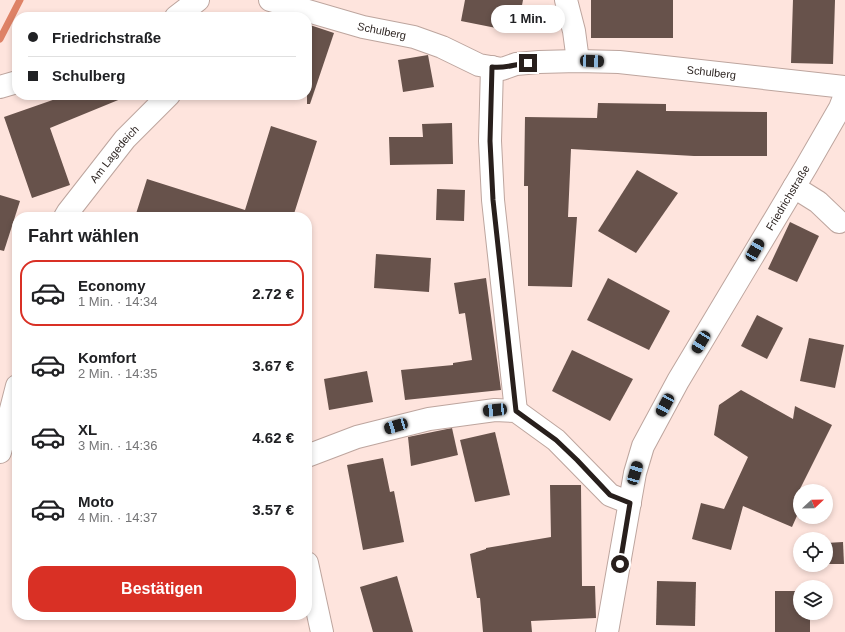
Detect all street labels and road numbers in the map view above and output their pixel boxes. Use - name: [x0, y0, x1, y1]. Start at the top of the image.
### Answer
- street label: Schulberg: [356, 20, 407, 41]
- street label: Schulberg: [686, 64, 737, 81]
- street label: Am Lagedeich: [87, 123, 141, 185]
- street label: Friedrichstraße: [763, 163, 812, 233]

